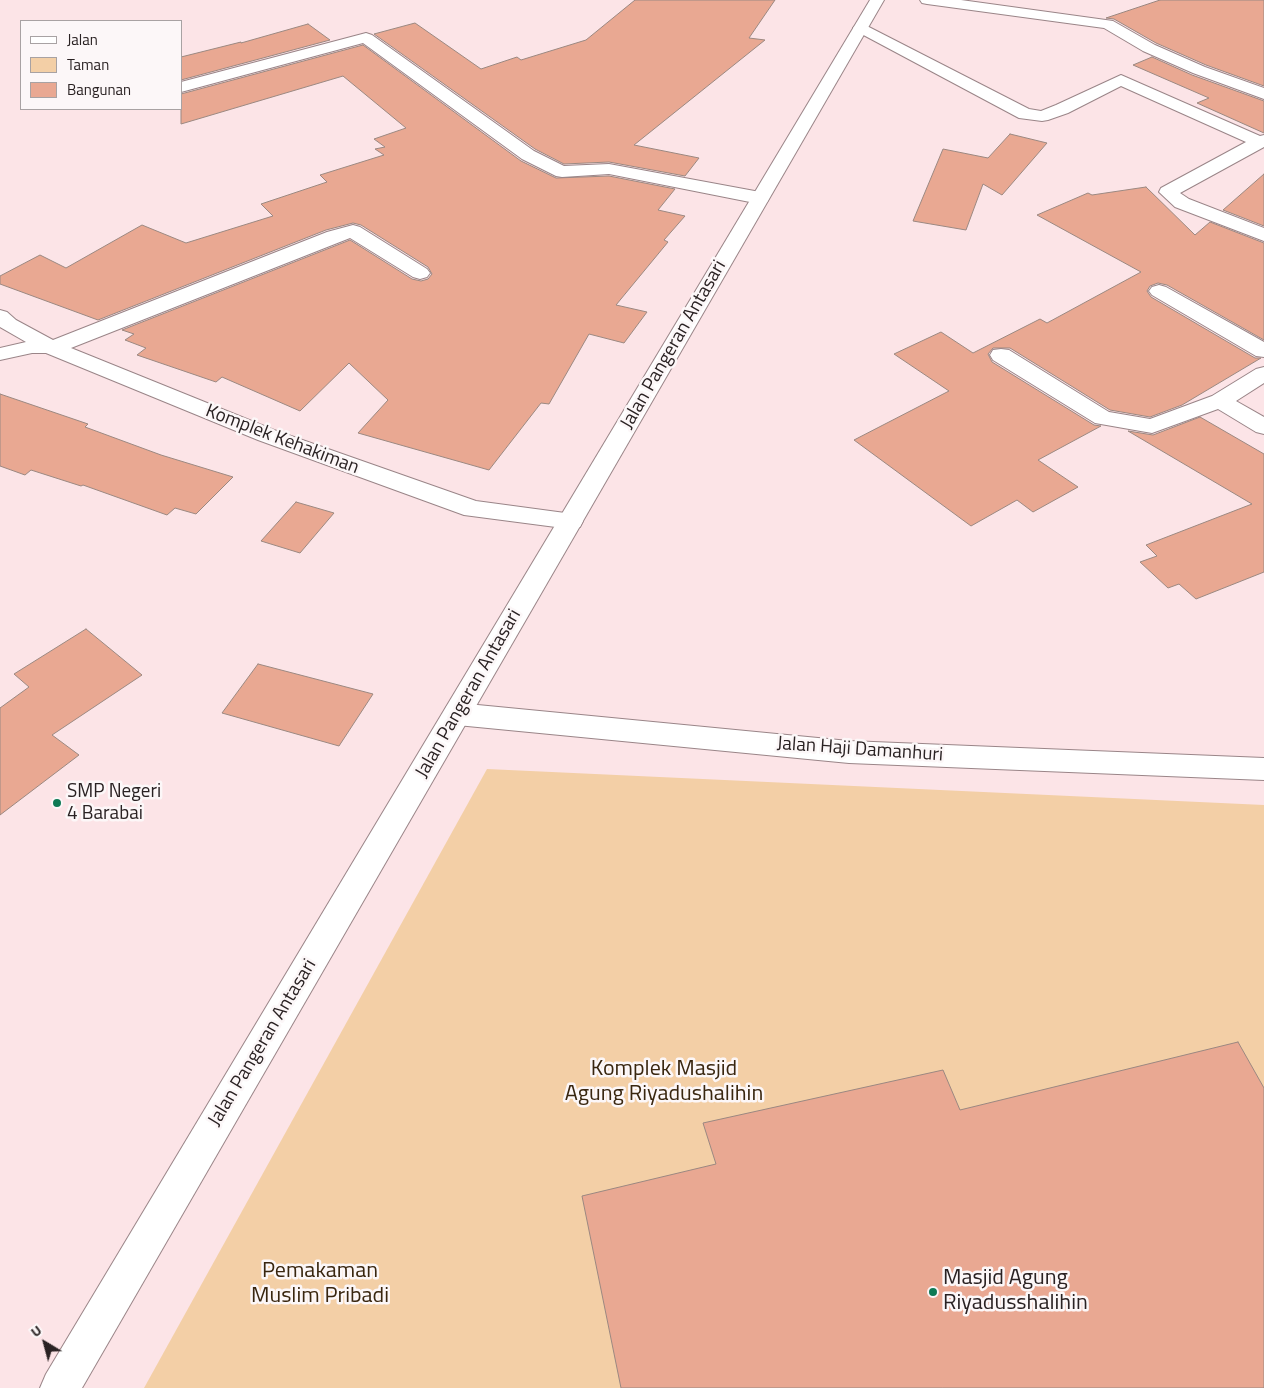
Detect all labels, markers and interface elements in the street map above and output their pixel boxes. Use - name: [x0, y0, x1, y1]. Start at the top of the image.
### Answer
- legend: [20, 20, 182, 110]
- text: Jalan: [67, 28, 98, 51]
- text: Taman: [67, 53, 109, 76]
- text: Bangunan: [67, 78, 131, 101]
- street label: Jalan Pangeran Antasari: [616, 257, 732, 433]
- street label: Komplek Kehakiman: [202, 400, 362, 480]
- street label: Jalan Pangeran Antasari: [411, 606, 527, 782]
- street label: Jalan Haji Damanhuri: [776, 733, 944, 767]
- place label: SMP Negeri 4 Barabai: [67, 781, 161, 825]
- marker: SMP Negeri 4 Barabai: [51, 797, 63, 809]
- street label: Jalan Pangeran Antasari: [204, 955, 322, 1131]
- park label: Komplek Masjid Agung Riyadushalihin: [565, 1057, 763, 1108]
- park label: Pemakaman Muslim Pribadi: [251, 1259, 389, 1310]
- place label: Masjid Agung Riyadusshalihin: [943, 1266, 1088, 1318]
- marker: Masjid Agung Riyadusshalihin: [927, 1286, 939, 1298]
- north arrow: [20, 1318, 70, 1368]
- text: U: [26, 1319, 46, 1342]

